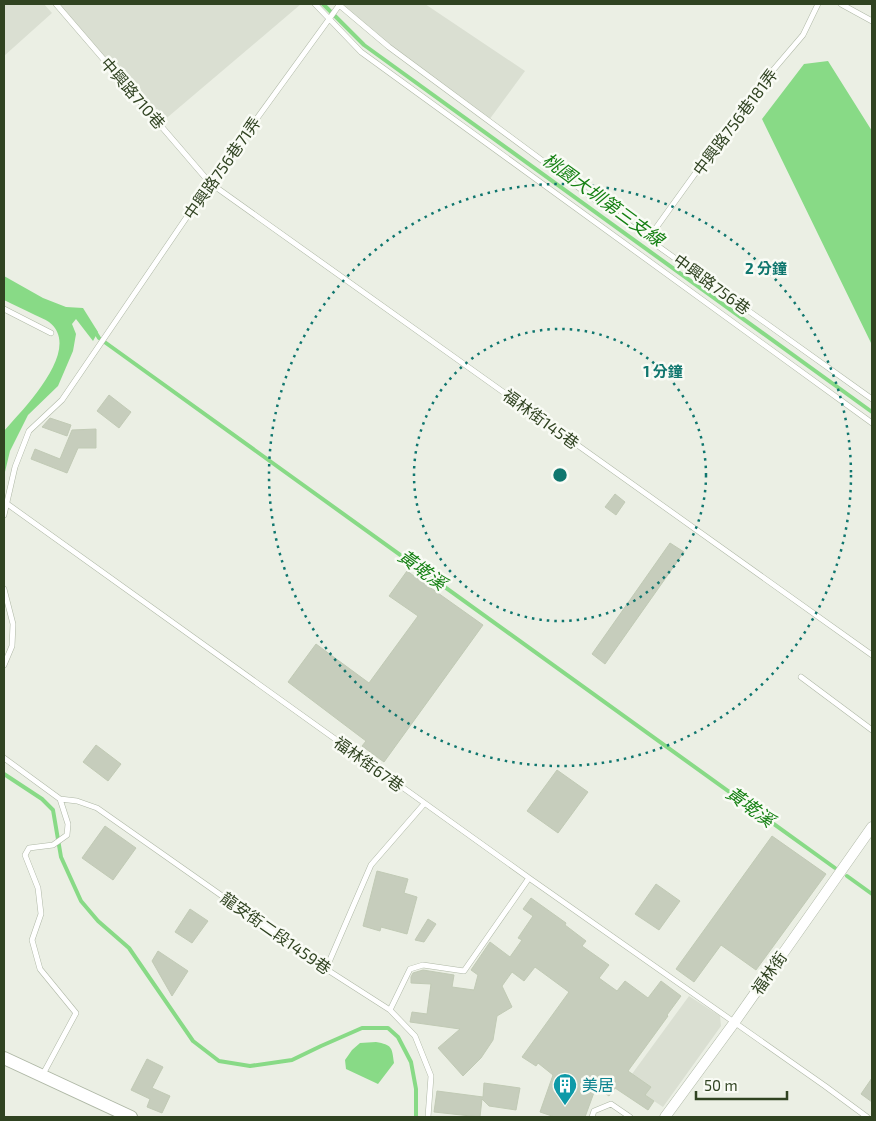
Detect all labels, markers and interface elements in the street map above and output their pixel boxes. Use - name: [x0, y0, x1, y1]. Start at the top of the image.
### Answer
- street label: 中興路710巷: [97, 53, 169, 132]
- street label: 中興路756巷181弄: [688, 65, 781, 179]
- street label: 中興路756巷71弄: [179, 113, 264, 223]
- water label: 桃園大圳第三支線: [539, 148, 670, 252]
- street label: 中興路756巷: [670, 249, 754, 318]
- text: 2 分鐘: [745, 259, 787, 277]
- text: 1 分鐘: [643, 362, 683, 380]
- street label: 福林街145巷: [500, 385, 583, 452]
- centre of rings: [551, 466, 569, 484]
- water label: 黃墘溪: [394, 544, 453, 596]
- street label: 福林街67巷: [331, 732, 408, 795]
- water label: 黃墘溪: [722, 781, 781, 833]
- street label: 龍安街二段1459巷: [218, 888, 335, 978]
- street label: 福林街: [747, 948, 790, 998]
- scale bar: [696, 1068, 787, 1100]
- building icon: 美居: [552, 1072, 578, 1106]
- place label: 美居: [582, 1075, 614, 1094]
- text: 50 m: [704, 1076, 738, 1094]

